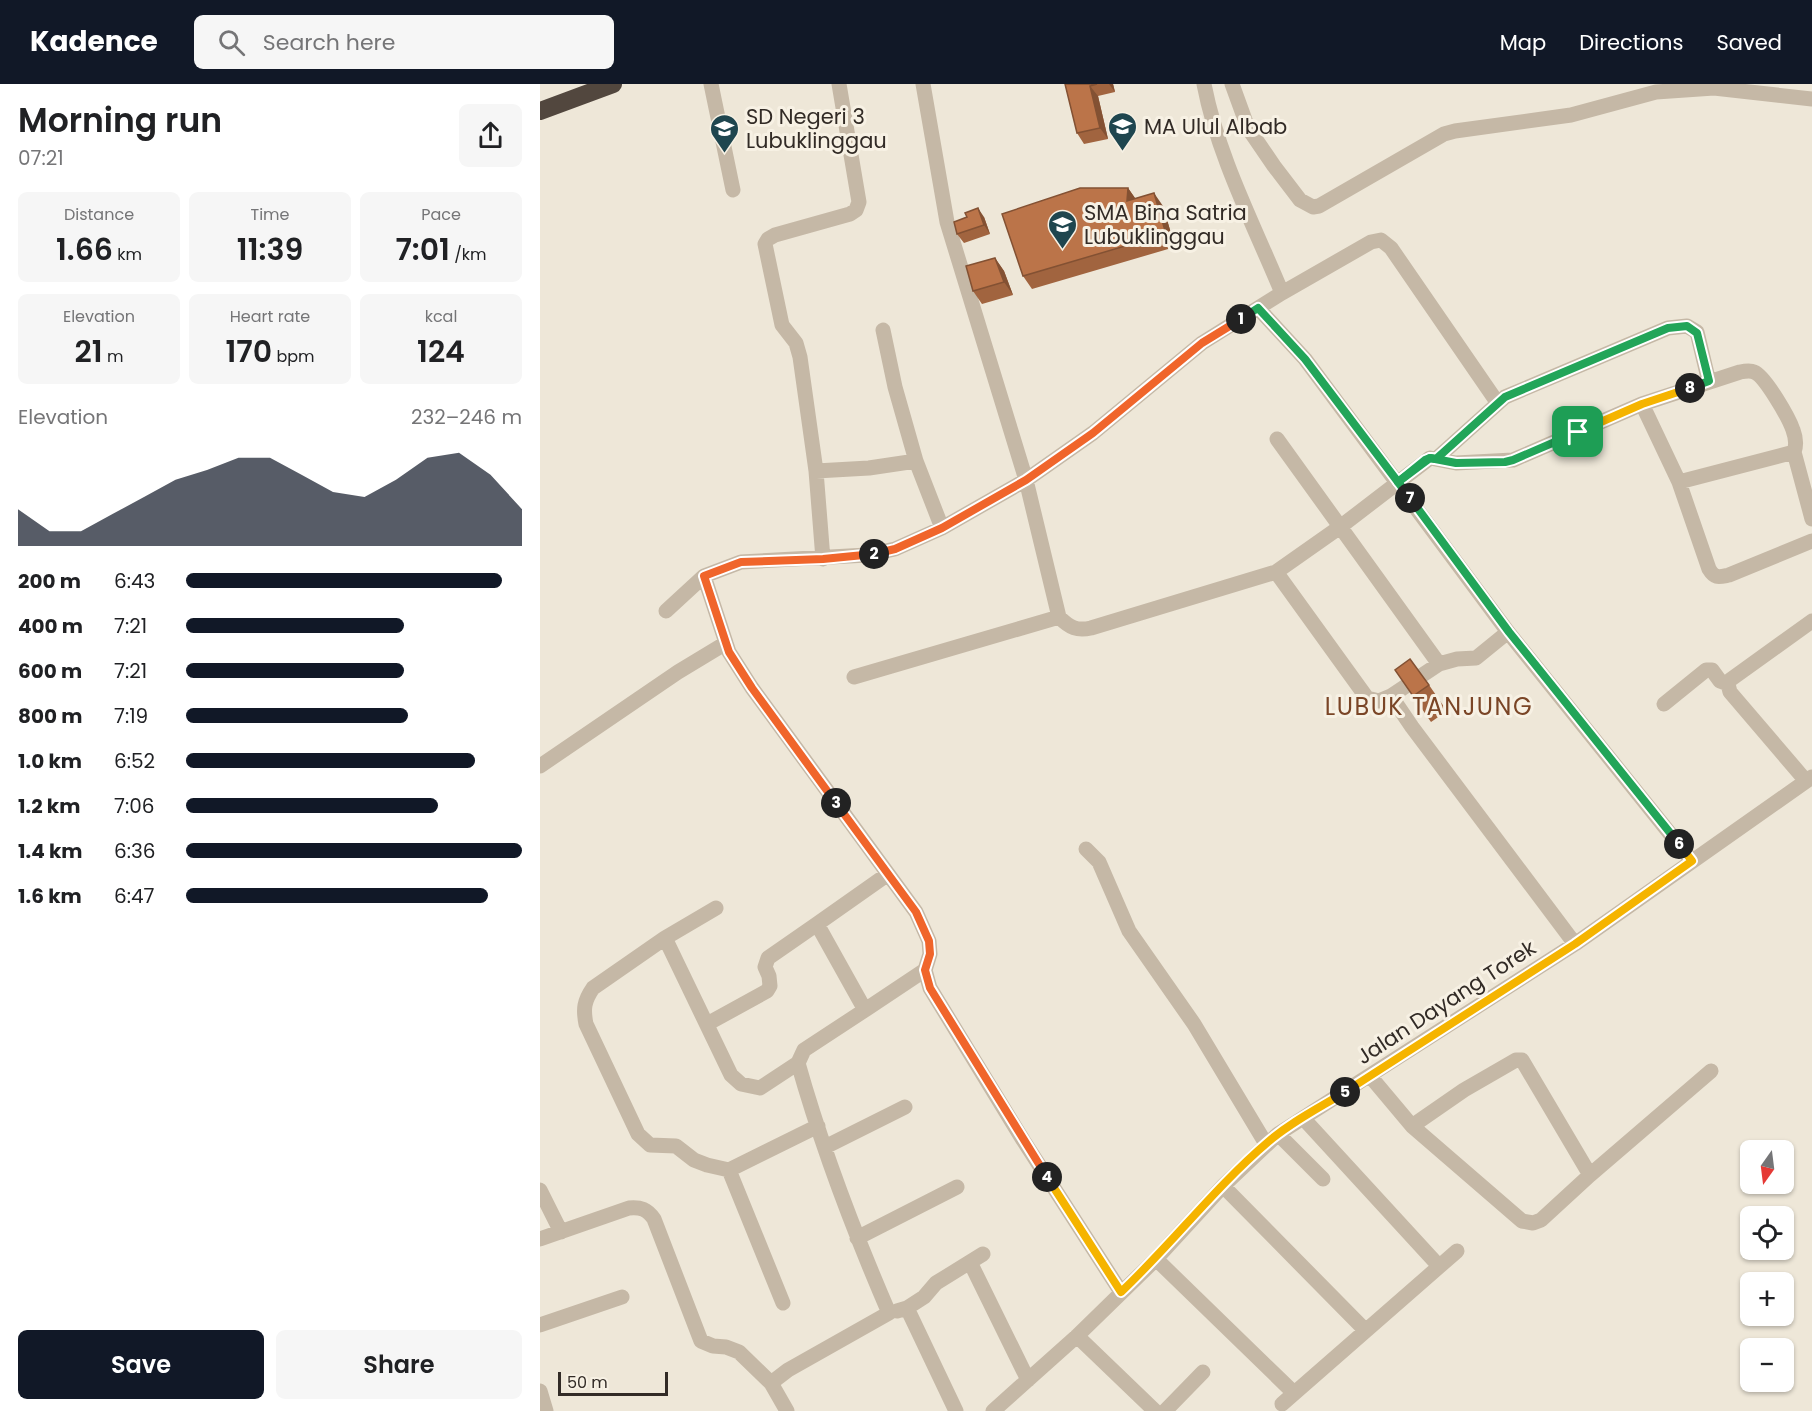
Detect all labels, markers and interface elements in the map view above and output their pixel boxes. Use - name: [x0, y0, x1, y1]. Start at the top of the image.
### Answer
- search box: [194, 15, 614, 69]
- text: Kadence: [30, 22, 158, 61]
- icon: search: [215, 26, 248, 59]
- text: Search here: [263, 27, 395, 58]
- text: Map: [1500, 28, 1546, 57]
- text: Directions: [1579, 28, 1683, 57]
- text: Saved: [1716, 28, 1782, 57]
- text: Morning run: [18, 97, 222, 144]
- place label: SD Negeri 3 Lubuklinggau: [746, 102, 887, 155]
- button: share: [459, 104, 522, 167]
- school or university icon: MA Ulul Albab: [1107, 110, 1139, 152]
- school or university icon: SD Negeri 3 Lubuklinggau: [709, 112, 741, 154]
- place label: MA Ulul Albab: [1144, 112, 1287, 141]
- text: 07:21: [18, 144, 64, 172]
- place label: SMA Bina Satria Lubuklinggau: [1084, 198, 1247, 251]
- text: Distance: [64, 203, 134, 226]
- text: Time: [251, 203, 290, 226]
- text: Pace: [421, 203, 461, 226]
- school or university icon: SMA Bina Satria Lubuklinggau: [1047, 208, 1079, 250]
- text: 1.66: [56, 228, 113, 271]
- text: 11:39: [237, 228, 303, 271]
- text: 7:01: [395, 228, 450, 271]
- text: km: [113, 243, 142, 266]
- text: /km: [450, 243, 487, 266]
- pin: 1: [1226, 304, 1256, 334]
- text: Elevation: [63, 305, 135, 328]
- text: Heart rate: [230, 305, 310, 328]
- text: kcal: [425, 305, 457, 328]
- text: 1: [1238, 307, 1244, 330]
- text: 21: [75, 330, 103, 373]
- text: 170: [225, 330, 272, 373]
- text: 124: [417, 330, 465, 373]
- text: m: [103, 345, 123, 368]
- text: bpm: [272, 345, 315, 368]
- pin: 8: [1675, 373, 1705, 403]
- text: 8: [1685, 376, 1695, 399]
- text: Elevation: [18, 403, 108, 431]
- text: 232–246 m: [411, 403, 522, 431]
- pin: [1552, 406, 1603, 457]
- icon: arrive: [1561, 415, 1594, 448]
- pin: 7: [1395, 483, 1425, 513]
- text: 7: [1406, 486, 1414, 509]
- pin: 2: [859, 539, 889, 569]
- text: 2: [869, 542, 879, 565]
- text: 200 m: [18, 567, 81, 595]
- text: 6:43: [114, 567, 155, 595]
- text: 400 m: [18, 612, 83, 640]
- text: 7:21: [114, 612, 147, 640]
- text: 600 m: [18, 657, 82, 685]
- text: 7:21: [114, 657, 147, 685]
- district label: LUBUK TANJUNG: [1325, 690, 1533, 723]
- text: 800 m: [18, 702, 82, 730]
- text: 7:19: [114, 702, 148, 730]
- text: 1.0 km: [18, 747, 82, 775]
- text: 6:52: [114, 747, 155, 775]
- pin: 3: [821, 788, 851, 818]
- text: 3: [831, 791, 841, 814]
- text: 1.2 km: [18, 792, 80, 820]
- text: 7:06: [114, 792, 154, 820]
- pin: 6: [1664, 829, 1694, 859]
- text: 6: [1674, 832, 1684, 855]
- text: 1.4 km: [18, 837, 82, 865]
- text: 6:36: [114, 837, 155, 865]
- text: 1.6 km: [18, 882, 82, 910]
- text: 6:47: [114, 882, 154, 910]
- street label: Jalan Dayang Torek: [1351, 933, 1541, 1071]
- pin: 5: [1330, 1077, 1360, 1107]
- text: 5: [1340, 1080, 1350, 1103]
- north arrow: [1740, 1140, 1794, 1194]
- map controls: [1740, 1140, 1794, 1392]
- pin: 4: [1032, 1162, 1062, 1192]
- text: 4: [1042, 1165, 1052, 1188]
- button: locate: [1740, 1206, 1794, 1260]
- button: +: [1740, 1272, 1794, 1326]
- button: Save: [18, 1330, 264, 1399]
- button: Share: [276, 1330, 522, 1399]
- button: −: [1740, 1338, 1794, 1392]
- scale bar: [558, 1369, 668, 1396]
- text: 50 m: [567, 1371, 608, 1394]

